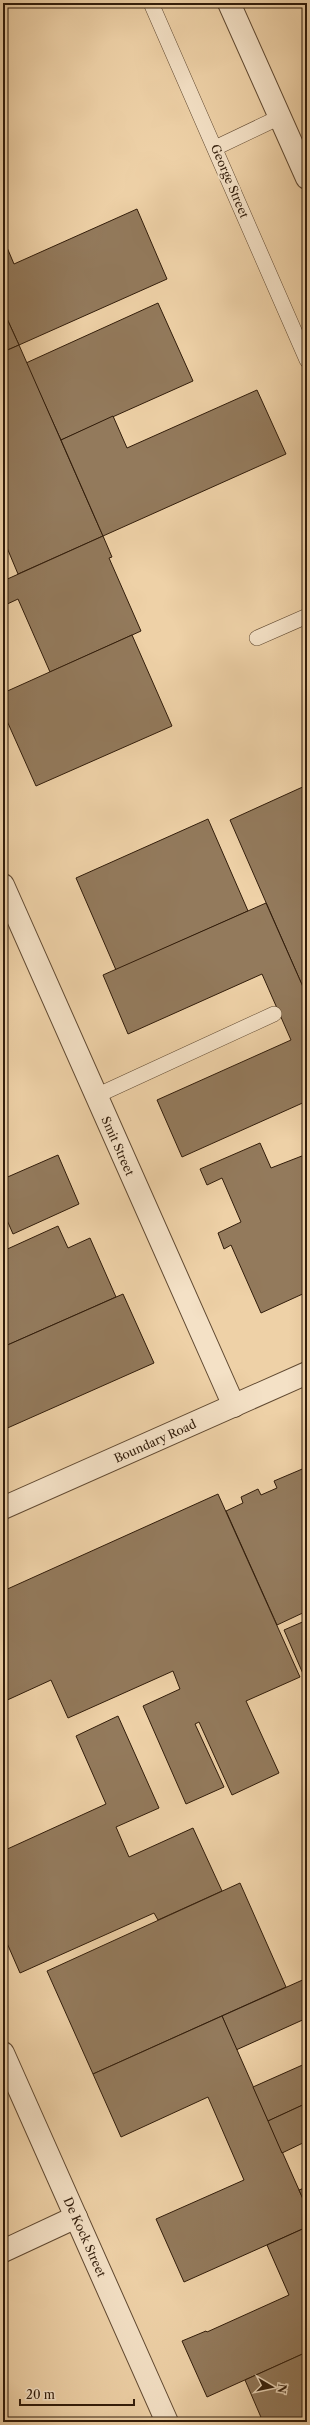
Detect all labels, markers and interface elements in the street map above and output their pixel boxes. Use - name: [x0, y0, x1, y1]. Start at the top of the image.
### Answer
- street label: George Street: [208, 142, 253, 221]
- street label: Smit Street: [98, 1114, 138, 1179]
- street label: Boundary Road: [112, 1416, 199, 1466]
- street label: De Kock Street: [61, 2195, 110, 2280]
- north arrow: [252, 2367, 292, 2407]
- scale bar: [20, 2381, 134, 2407]
- text: N: [274, 2383, 290, 2395]
- text: 20 m: [26, 2387, 55, 2402]

